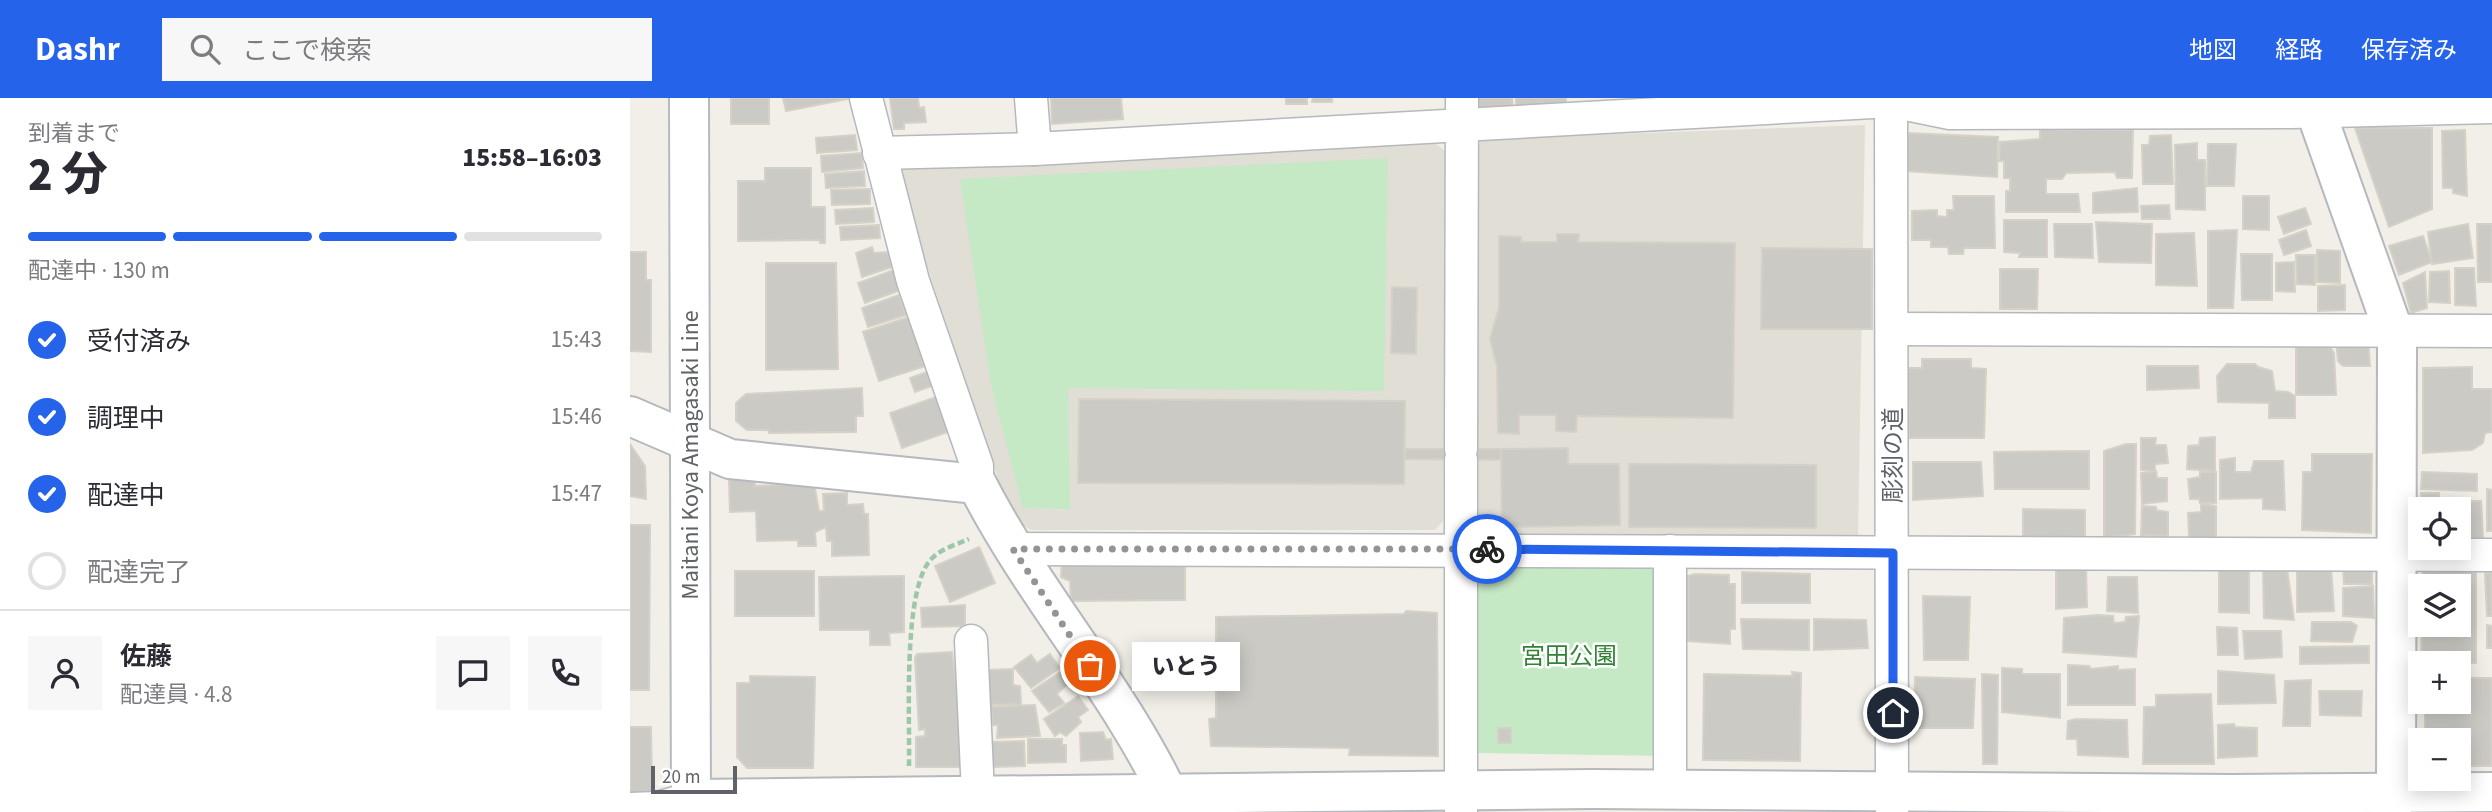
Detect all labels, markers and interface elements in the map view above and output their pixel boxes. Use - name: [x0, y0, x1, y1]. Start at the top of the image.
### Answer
- search box: [162, 18, 652, 81]
- text: Dashr: [35, 26, 120, 73]
- icon: search: [186, 30, 224, 68]
- text: ここで検索: [242, 32, 372, 69]
- text: 地図: [2189, 33, 2237, 68]
- text: 経路: [2275, 33, 2323, 68]
- text: 保存済み: [2361, 33, 2457, 68]
- text: 到着まで: [28, 117, 120, 150]
- text: 15:58–16:03: [462, 139, 602, 176]
- text: 2 分: [28, 143, 108, 208]
- text: 配達中 · 130 m: [28, 254, 170, 287]
- street label: Maitani Koya Amagasaki Line: [673, 310, 708, 600]
- icon: check: [28, 321, 66, 359]
- text: 受付済み: [87, 323, 191, 360]
- text: 15:43: [551, 323, 602, 356]
- icon: check: [28, 398, 66, 436]
- text: 調理中: [87, 400, 165, 437]
- text: 15:46: [551, 400, 602, 433]
- street label: 彫刻の道: [1876, 407, 1911, 503]
- icon: check: [28, 475, 66, 513]
- text: 配達中: [87, 477, 165, 514]
- text: 15:47: [551, 477, 602, 510]
- map controls: [2408, 497, 2471, 791]
- button: locate: [2408, 497, 2471, 560]
- courier: [1452, 514, 1522, 584]
- icon: bike: [1468, 530, 1506, 568]
- text: 配達完了: [87, 554, 191, 591]
- button: layers: [2408, 574, 2471, 637]
- button: person: [28, 636, 102, 710]
- button: chat: [436, 636, 510, 710]
- button: phone: [528, 636, 602, 710]
- pin: [1060, 636, 1120, 696]
- text: 佐藤: [120, 638, 172, 675]
- park label: 宮田公園: [1521, 639, 1617, 674]
- callout: いとう: [1132, 642, 1240, 690]
- icon: bag: [1071, 647, 1109, 685]
- text: いとう: [1152, 650, 1221, 683]
- button: +: [2408, 651, 2471, 714]
- text: 配達員 · 4.8: [120, 678, 233, 711]
- pin: [1863, 683, 1923, 743]
- icon: home: [1874, 694, 1912, 732]
- button: −: [2408, 728, 2471, 791]
- scale bar: [651, 763, 737, 795]
- text: 20 m: [662, 764, 700, 791]

